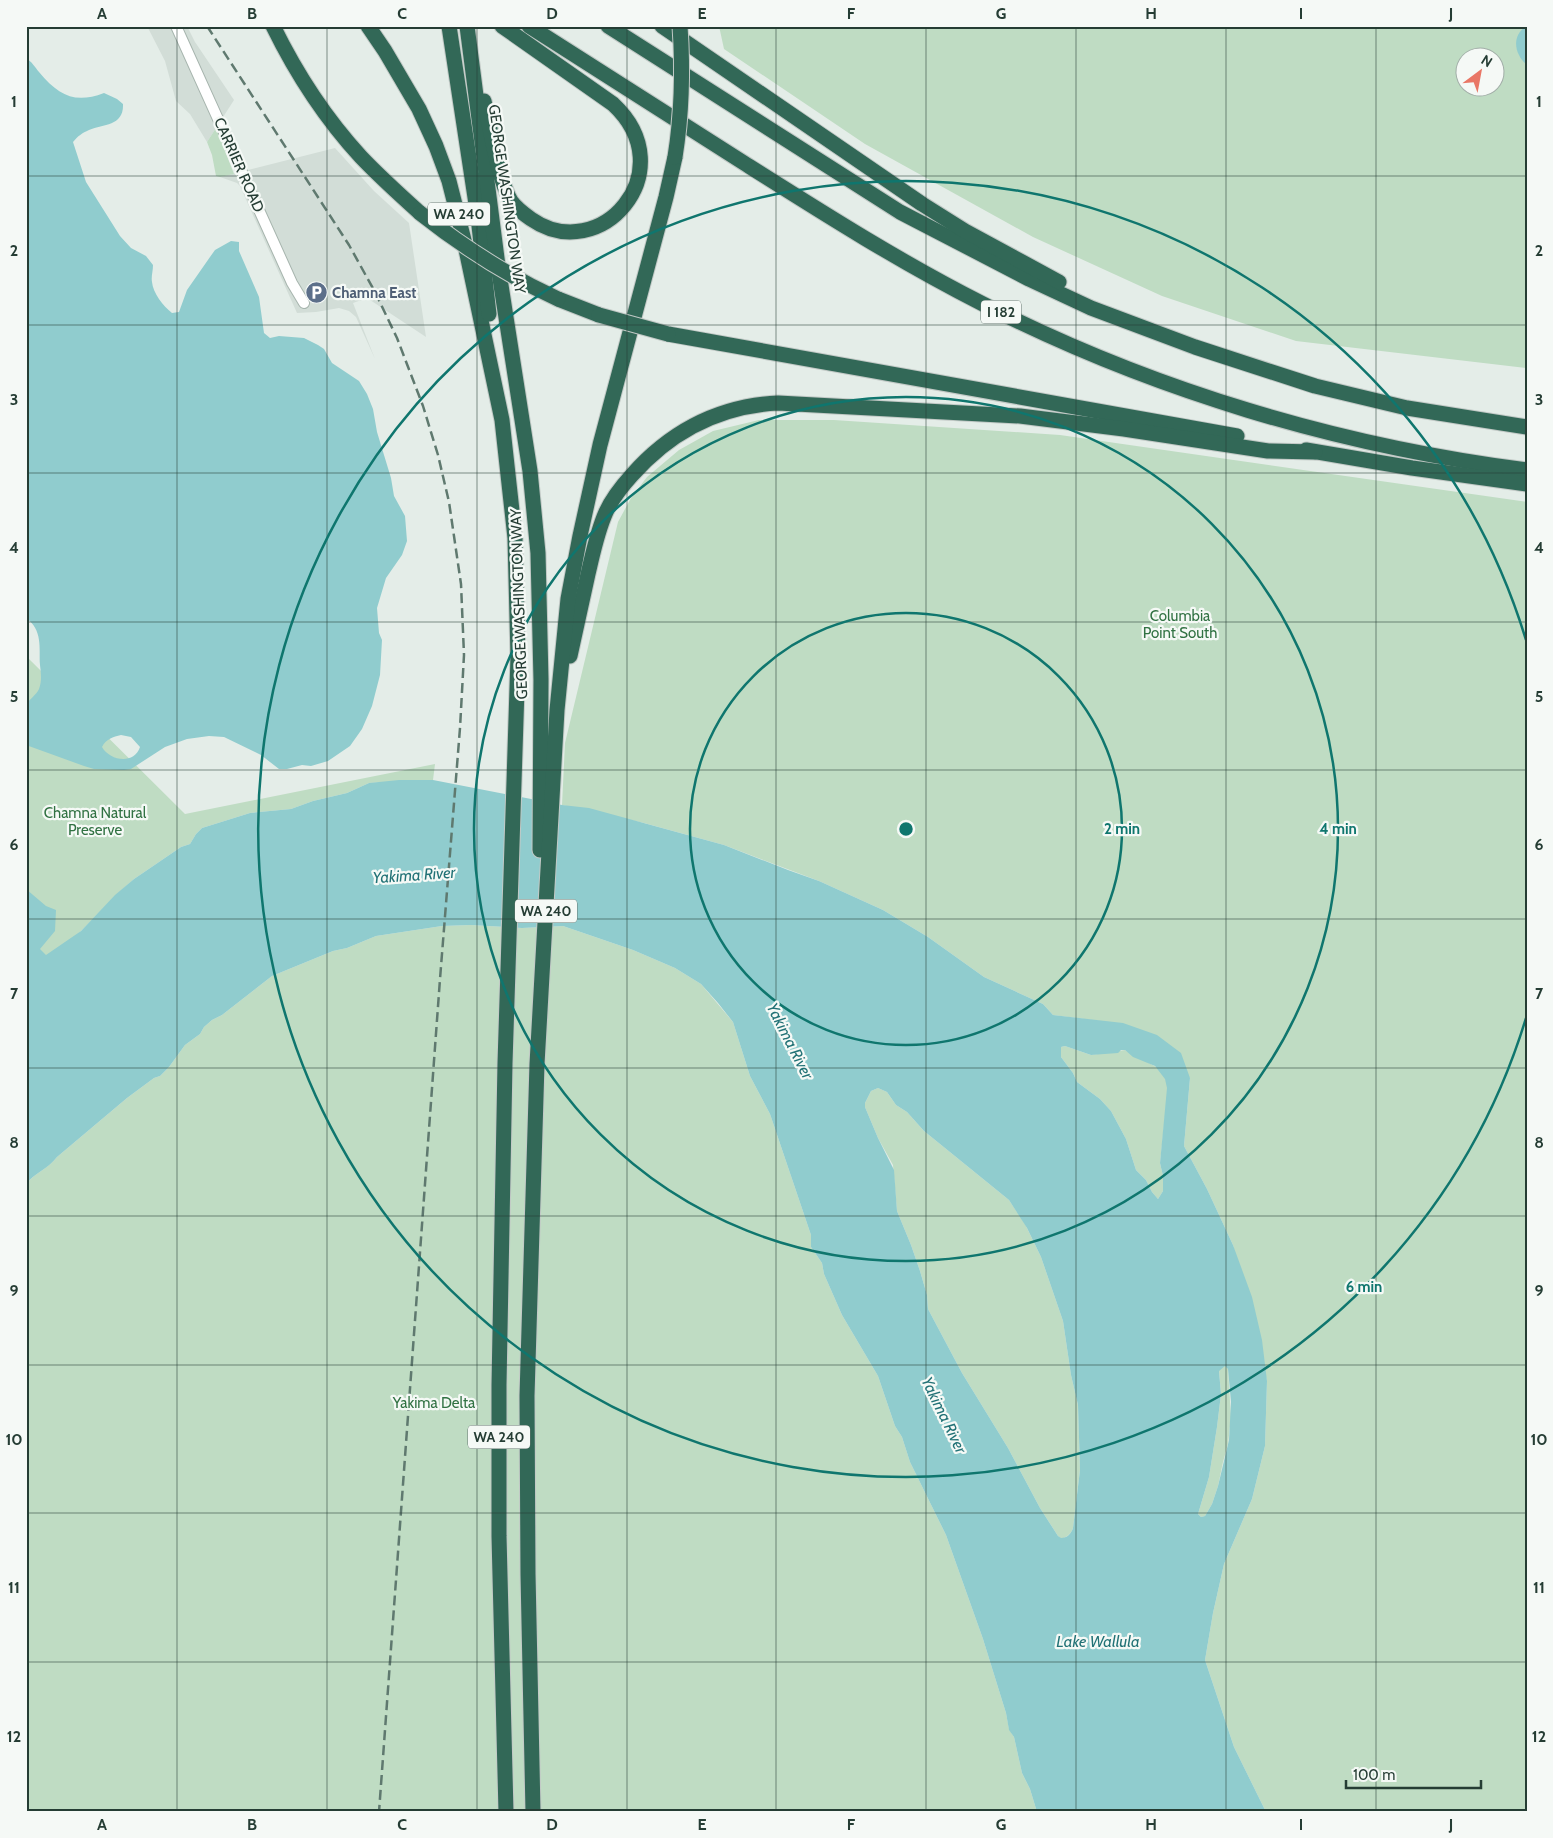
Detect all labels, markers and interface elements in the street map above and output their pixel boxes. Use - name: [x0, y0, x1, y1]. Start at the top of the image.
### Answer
- text: A: [97, 4, 107, 23]
- text: B: [247, 4, 257, 23]
- text: C: [397, 4, 407, 23]
- text: D: [546, 4, 558, 23]
- text: E: [697, 4, 707, 23]
- text: F: [847, 4, 856, 23]
- text: G: [996, 4, 1006, 23]
- text: H: [1145, 4, 1157, 23]
- text: I: [1299, 4, 1303, 23]
- text: J: [1448, 4, 1453, 23]
- north arrow: [1456, 48, 1506, 98]
- text: N: [1478, 51, 1496, 71]
- text: 1: [11, 92, 17, 111]
- text: 1: [1536, 92, 1542, 111]
- street label: GEORGE WASHINGTON WAY: [485, 103, 529, 295]
- street label: CARRIER ROAD: [210, 115, 268, 215]
- road number: WA 240: [428, 202, 490, 225]
- text: 2: [10, 241, 18, 260]
- text: 2: [1535, 241, 1543, 260]
- parking icon: Chamna East: [304, 281, 328, 305]
- place label: Chamna East: [332, 284, 417, 302]
- road number: I 182: [981, 300, 1021, 324]
- text: 3: [10, 390, 18, 409]
- text: 3: [1535, 390, 1543, 409]
- street label: GEORGE WASHINGTON WAY: [507, 508, 531, 700]
- text: 4: [9, 538, 19, 557]
- text: 4: [1534, 538, 1544, 557]
- park label: Columbia Point South: [1143, 607, 1217, 642]
- text: 5: [10, 687, 18, 706]
- text: 5: [1535, 687, 1543, 706]
- park label: Chamna Natural Preserve: [44, 804, 147, 839]
- centre of rings: [897, 820, 915, 838]
- text: 2 min: [1104, 820, 1140, 838]
- text: 4 min: [1319, 820, 1357, 838]
- text: 6: [10, 835, 19, 854]
- text: 6: [1535, 835, 1544, 854]
- water label: Yakima River: [372, 863, 457, 887]
- road number: WA 240: [515, 899, 577, 922]
- text: 7: [10, 984, 19, 1003]
- text: 7: [1535, 984, 1544, 1003]
- water label: Yakima River: [763, 1000, 818, 1083]
- text: 8: [9, 1133, 19, 1152]
- text: 8: [1534, 1133, 1544, 1152]
- text: 6 min: [1346, 1278, 1382, 1296]
- text: 9: [10, 1281, 19, 1300]
- text: 9: [1535, 1281, 1544, 1300]
- water label: Yakima River: [917, 1374, 971, 1457]
- park label: Yakima Delta: [392, 1394, 476, 1412]
- road number: WA 240: [468, 1425, 530, 1448]
- text: 10: [5, 1430, 23, 1449]
- text: 10: [1530, 1430, 1548, 1449]
- text: 11: [8, 1578, 20, 1597]
- text: 11: [1533, 1578, 1545, 1597]
- water label: Lake Wallula: [1056, 1632, 1140, 1651]
- text: 12: [7, 1727, 21, 1746]
- text: 12: [1532, 1727, 1546, 1746]
- scale bar: [1346, 1758, 1480, 1790]
- text: 100 m: [1353, 1766, 1395, 1784]
- text: A: [97, 1815, 107, 1834]
- text: B: [247, 1815, 257, 1834]
- text: C: [397, 1815, 407, 1834]
- text: D: [546, 1815, 558, 1834]
- text: E: [697, 1815, 707, 1834]
- text: F: [847, 1815, 856, 1834]
- text: G: [996, 1815, 1006, 1834]
- text: H: [1145, 1815, 1157, 1834]
- text: I: [1299, 1815, 1303, 1834]
- text: J: [1448, 1815, 1453, 1834]

